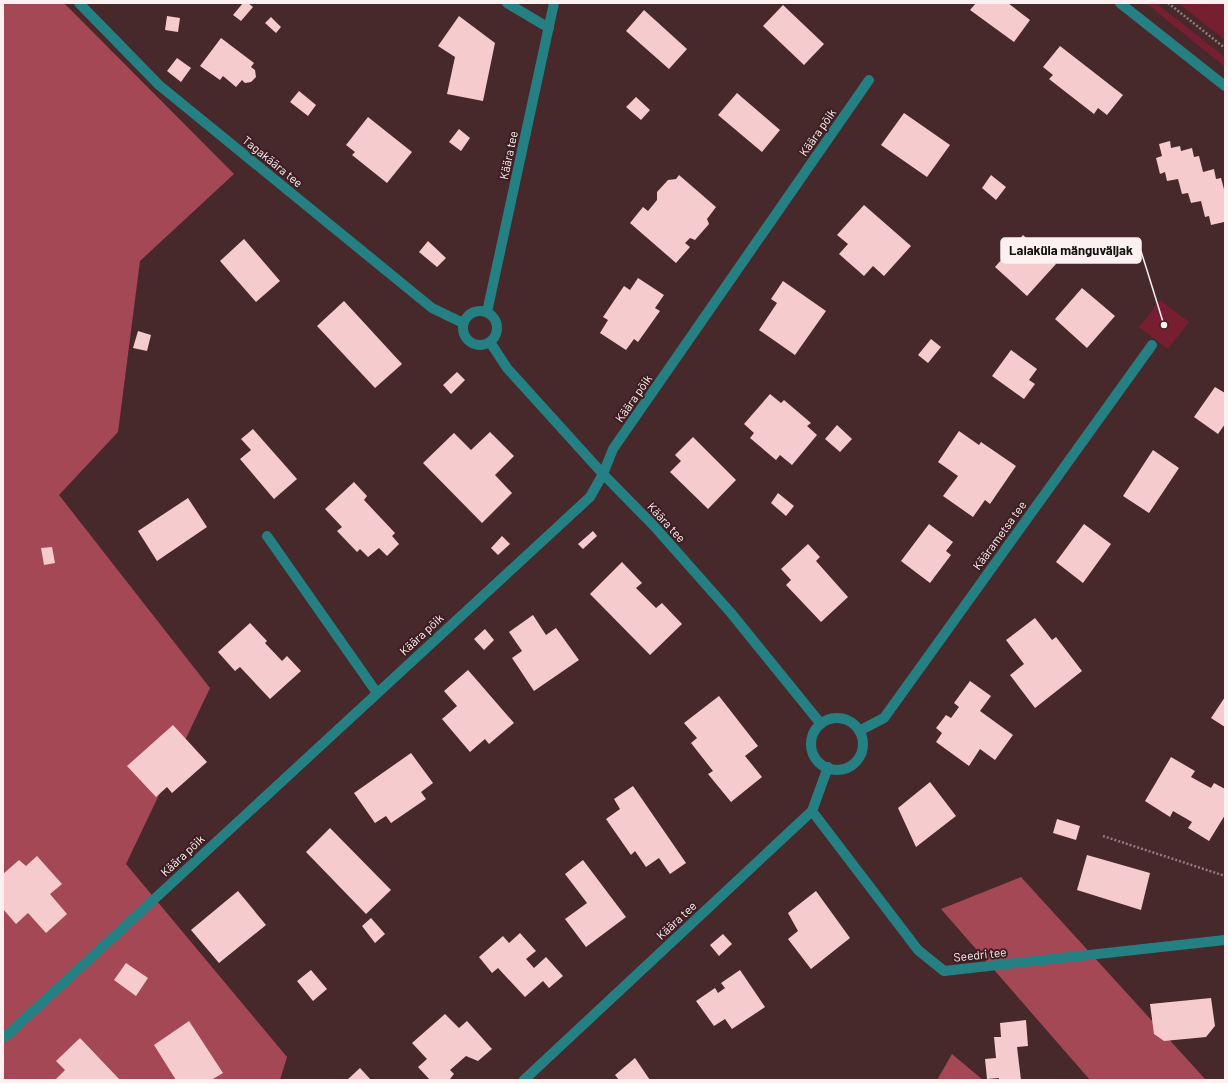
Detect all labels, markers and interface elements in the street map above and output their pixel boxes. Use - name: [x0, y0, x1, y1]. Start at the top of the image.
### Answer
- street label: Käära põik: [796, 106, 838, 158]
- street label: Käära tee: [496, 129, 520, 181]
- street label: Tagakäära tee: [240, 132, 306, 190]
- callout: Laiaküla mänguväljak: [1001, 238, 1141, 263]
- text: Laiaküla mänguväljak: [1009, 242, 1133, 258]
- street label: Käära põik: [612, 372, 654, 424]
- street label: Käärametsa tee: [969, 498, 1029, 572]
- street label: Käära tee: [645, 499, 689, 545]
- street label: Käära põik: [396, 610, 446, 658]
- street label: Käära põik: [157, 831, 207, 879]
- street label: Käära tee: [653, 898, 699, 942]
- street label: Seedri tee: [953, 944, 1007, 964]

